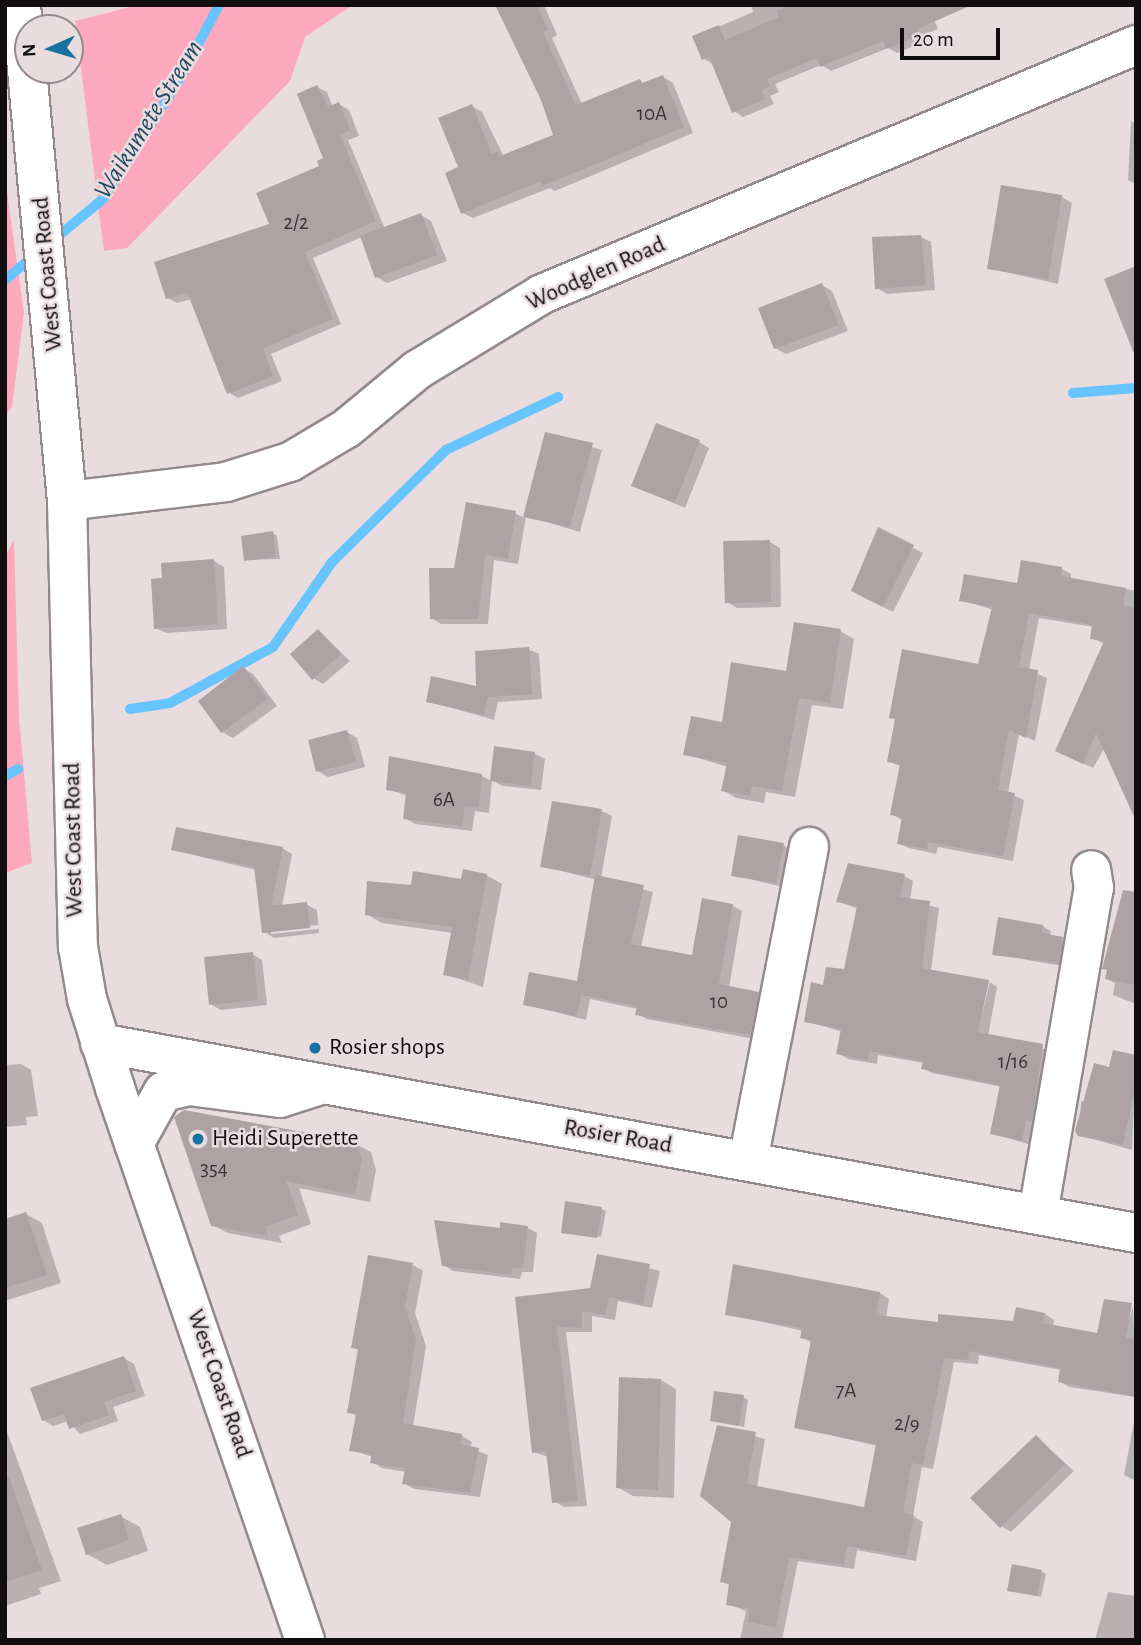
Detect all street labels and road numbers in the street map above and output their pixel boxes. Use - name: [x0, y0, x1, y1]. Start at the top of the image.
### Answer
- street label: West Coast Road: [27, 196, 69, 352]
- street label: Woodglen Road: [522, 231, 670, 317]
- street label: West Coast Road: [58, 762, 90, 918]
- street label: Rosier Road: [562, 1113, 674, 1161]
- street label: West Coast Road: [180, 1306, 258, 1462]

